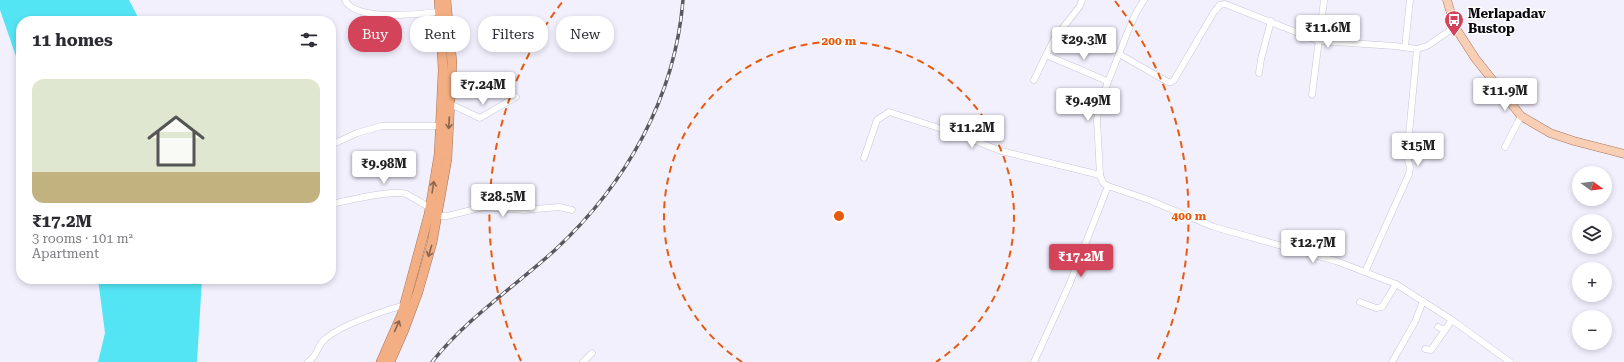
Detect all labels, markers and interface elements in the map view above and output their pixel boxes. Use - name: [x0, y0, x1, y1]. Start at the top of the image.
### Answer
- place label: Merlapadav Bustop: [1468, 6, 1546, 36]
- bus stop icon: Merlapadav Bustop: [1443, 9, 1465, 37]
- pin: ₹11.6M: [1295, 15, 1361, 49]
- chip: Buy: [348, 16, 402, 52]
- chip: Rent: [410, 16, 470, 52]
- chip: Filters: [478, 16, 548, 52]
- chip: New: [556, 16, 614, 52]
- text: ₹11.6M: [1305, 20, 1351, 35]
- pin: ₹29.3M: [1051, 27, 1117, 61]
- icon: filters: [298, 29, 320, 51]
- text: 11 homes: [32, 30, 113, 50]
- text: ₹29.3M: [1061, 32, 1107, 47]
- text: 200 m: [822, 34, 857, 48]
- pin: ₹7.24M: [450, 72, 516, 106]
- text: ₹7.24M: [460, 77, 506, 92]
- pin: ₹11.9M: [1472, 78, 1538, 112]
- text: ₹11.9M: [1482, 83, 1528, 98]
- pin: ₹9.49M: [1055, 88, 1121, 122]
- text: ₹9.49M: [1065, 93, 1111, 108]
- icon: home: [140, 105, 212, 177]
- pin: ₹11.2M: [939, 115, 1005, 149]
- one-way arrow: [446, 116, 453, 129]
- text: ₹11.2M: [949, 120, 995, 135]
- pin: ₹15M: [1394, 133, 1442, 167]
- text: ₹15M: [1401, 138, 1435, 153]
- pin: ₹9.98M: [351, 151, 417, 185]
- text: ₹9.98M: [361, 156, 407, 171]
- north arrow: [1572, 166, 1612, 206]
- map controls: [1572, 166, 1612, 350]
- one-way arrow: [430, 181, 438, 194]
- pin: ₹28.5M: [470, 184, 536, 218]
- text: ₹28.5M: [480, 189, 526, 204]
- centre of rings: [832, 209, 846, 223]
- text: 400 m: [1172, 209, 1207, 223]
- text: ₹17.2M: [32, 211, 92, 231]
- button: layers: [1572, 214, 1612, 254]
- pin: ₹12.7M: [1280, 230, 1346, 264]
- text: 3 rooms · 101 m²: [32, 231, 133, 246]
- text: ₹12.7M: [1290, 235, 1336, 250]
- one-way arrow: [426, 244, 433, 257]
- pin: ₹17.2M: [1048, 244, 1114, 278]
- text: Apartment: [32, 246, 99, 261]
- text: ₹17.2M: [1058, 249, 1104, 264]
- button: +: [1572, 262, 1612, 302]
- button: −: [1572, 310, 1612, 350]
- one-way arrow: [393, 321, 401, 333]

